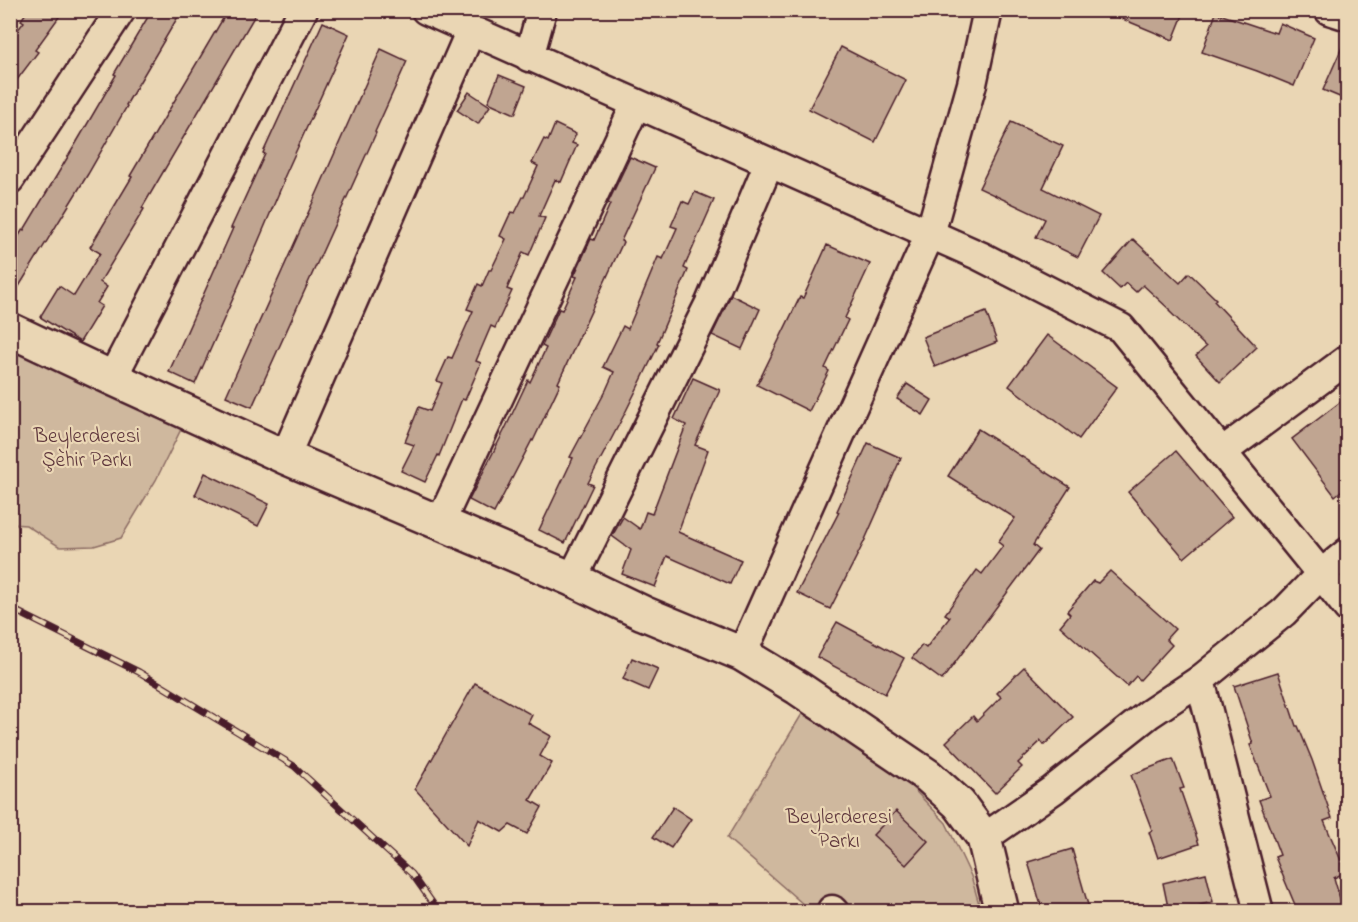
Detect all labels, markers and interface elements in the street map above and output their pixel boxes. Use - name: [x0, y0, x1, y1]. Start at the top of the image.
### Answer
- park label: Beylerderesi Şehir Parkı: [33, 422, 140, 476]
- park label: Beylerderesi Parkı: [785, 803, 892, 857]

